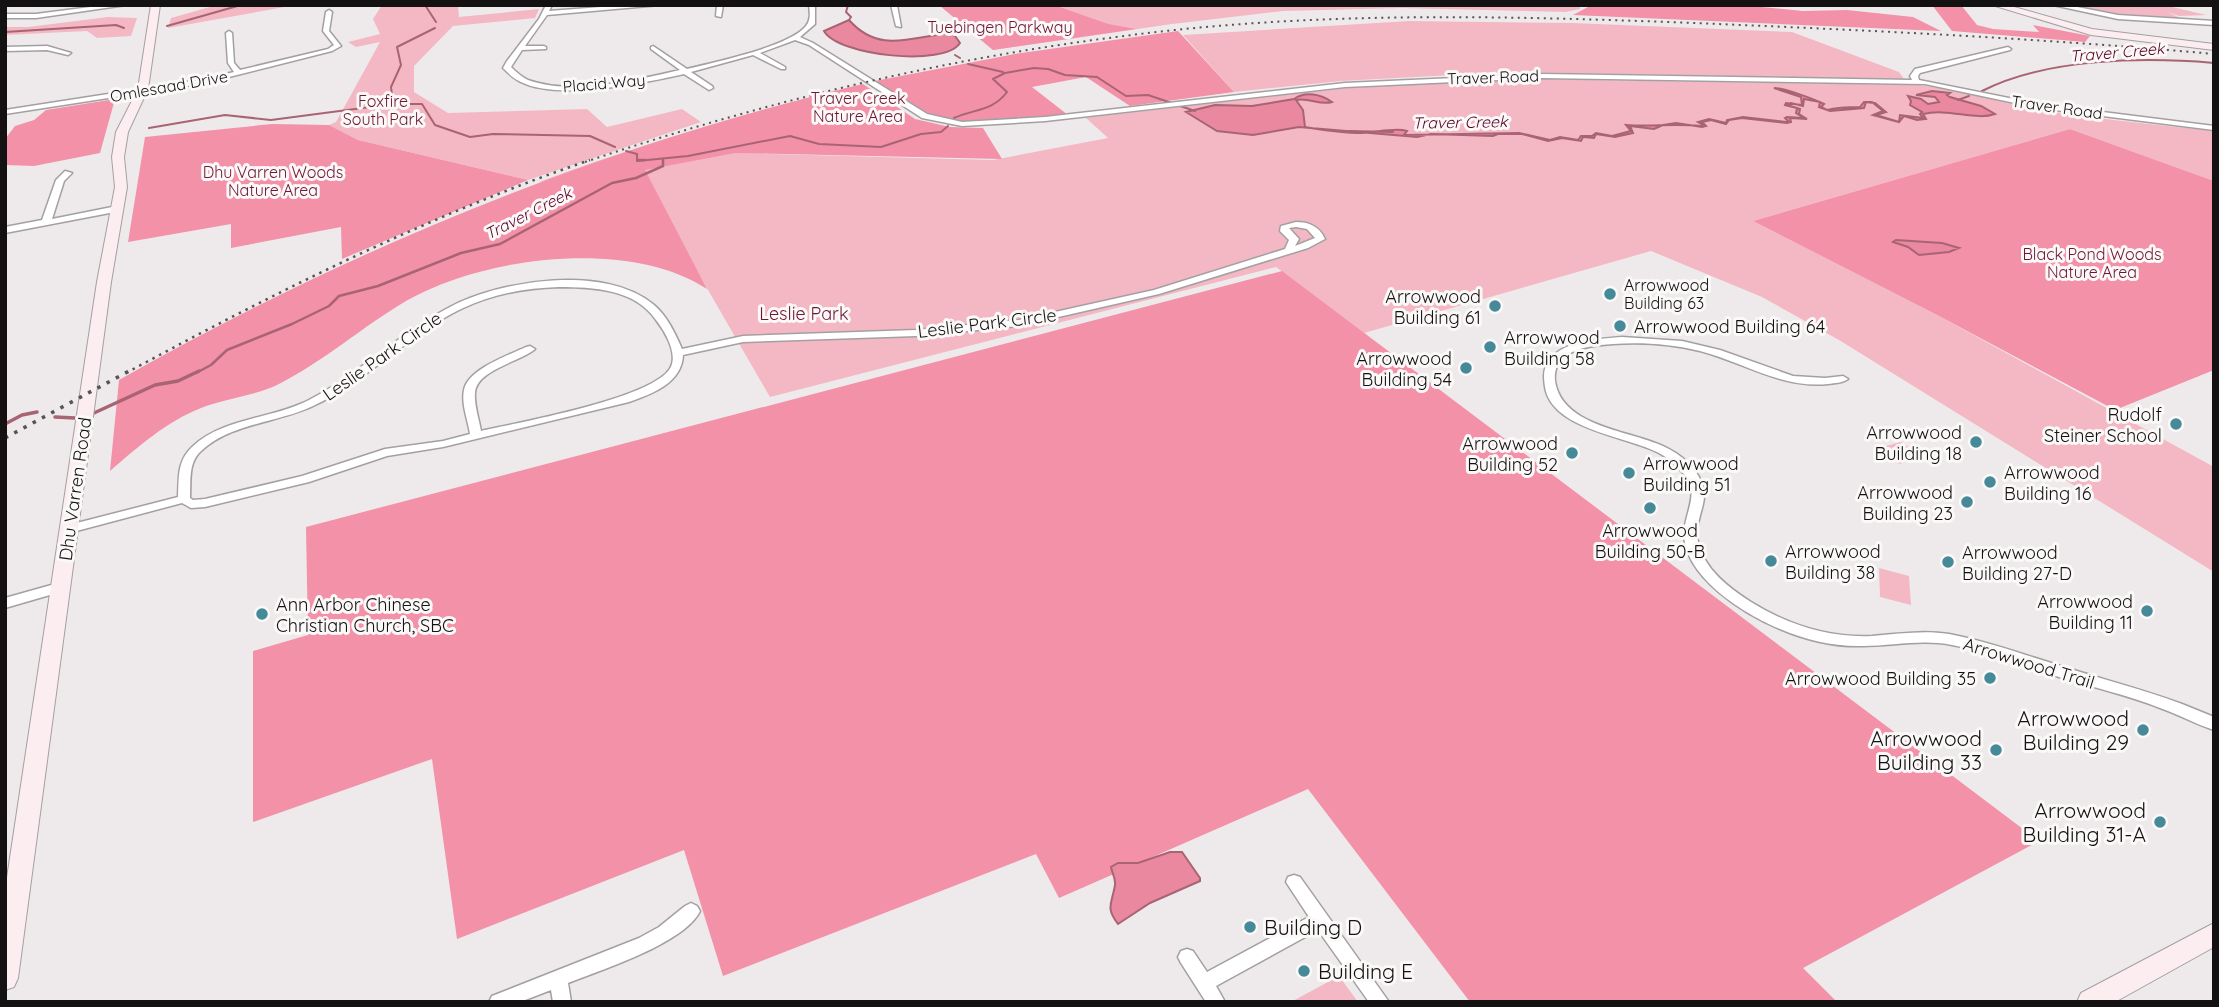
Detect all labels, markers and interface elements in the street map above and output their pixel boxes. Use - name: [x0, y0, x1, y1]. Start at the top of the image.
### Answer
- park label: Tuebingen Parkway: [927, 17, 1073, 37]
- water label: Traver Creek: [2069, 38, 2167, 66]
- street label: Traver Road: [1447, 65, 1539, 89]
- street label: Omlesaad Drive: [109, 66, 229, 106]
- street label: Placid Way: [562, 69, 646, 97]
- park label: Traver Creek Nature Area: [810, 88, 906, 126]
- park label: Foxfire South Park: [343, 91, 423, 129]
- street label: Traver Road: [2010, 91, 2104, 123]
- water label: Traver Creek: [1412, 111, 1509, 133]
- park label: Dhu Varren Woods Nature Area: [203, 162, 343, 200]
- water label: Traver Creek: [481, 182, 576, 243]
- park label: Black Pond Woods Nature Area: [2022, 244, 2162, 282]
- place label: Arrowwood Building 63: [1624, 275, 1709, 313]
- place label: Arrowwood Building 61: [1385, 285, 1481, 329]
- marker: Arrowwood Building 63: [1602, 286, 1618, 302]
- marker: Arrowwood Building 61: [1487, 298, 1503, 314]
- park label: Leslie Park: [759, 302, 849, 325]
- street label: Leslie Park Circle: [916, 303, 1058, 343]
- street label: Leslie Park Circle: [318, 306, 446, 406]
- place label: Arrowwood Building 64: [1634, 315, 1825, 338]
- marker: Arrowwood Building 64: [1612, 318, 1628, 334]
- place label: Arrowwood Building 58: [1504, 326, 1600, 370]
- marker: Arrowwood Building 58: [1482, 339, 1498, 355]
- place label: Arrowwood Building 54: [1356, 347, 1452, 391]
- marker: Arrowwood Building 54: [1458, 360, 1474, 376]
- place label: Rudolf Steiner School: [2044, 403, 2163, 447]
- street label: Dhu Varren Road: [54, 416, 96, 562]
- marker: Rudolf Steiner School: [2168, 416, 2184, 432]
- place label: Arrowwood Building 18: [1866, 421, 1962, 465]
- place label: Arrowwood Building 52: [1462, 432, 1558, 476]
- marker: Arrowwood Building 18: [1968, 434, 1984, 450]
- marker: Arrowwood Building 52: [1564, 445, 1580, 461]
- place label: Arrowwood Building 51: [1643, 452, 1739, 496]
- place label: Arrowwood Building 16: [2004, 461, 2100, 505]
- marker: Arrowwood Building 51: [1621, 465, 1637, 481]
- marker: Arrowwood Building 16: [1982, 474, 1998, 490]
- place label: Arrowwood Building 23: [1857, 481, 1953, 525]
- marker: Arrowwood Building 23: [1959, 494, 1975, 510]
- marker: Arrowwood Building 50-B: [1642, 500, 1658, 516]
- place label: Arrowwood Building 50-B: [1595, 519, 1705, 563]
- place label: Arrowwood Building 38: [1785, 540, 1881, 584]
- place label: Arrowwood Building 27-D: [1962, 541, 2072, 585]
- marker: Arrowwood Building 38: [1763, 553, 1779, 569]
- marker: Arrowwood Building 27-D: [1940, 554, 1956, 570]
- place label: Arrowwood Building 11: [2037, 590, 2133, 634]
- place label: Ann Arbor Chinese Christian Church, SBC: [276, 593, 454, 637]
- marker: Arrowwood Building 11: [2139, 603, 2155, 619]
- marker: Ann Arbor Chinese Christian Church, SBC: [254, 606, 270, 622]
- street label: Arrowwood Trail: [1961, 632, 2097, 694]
- place label: Arrowwood Building 35: [1785, 667, 1976, 690]
- marker: Arrowwood Building 35: [1982, 670, 1998, 686]
- place label: Arrowwood Building 29: [2017, 705, 2129, 755]
- marker: Arrowwood Building 29: [2135, 722, 2151, 738]
- place label: Arrowwood Building 33: [1870, 725, 1982, 775]
- marker: Arrowwood Building 33: [1988, 742, 2004, 758]
- place label: Arrowwood Building 31-A: [2023, 797, 2146, 847]
- marker: Arrowwood Building 31-A: [2152, 814, 2168, 830]
- place label: Building D: [1264, 914, 1362, 940]
- marker: Building D: [1242, 919, 1258, 935]
- place label: Building E: [1318, 958, 1413, 984]
- marker: Building E: [1296, 963, 1312, 979]

